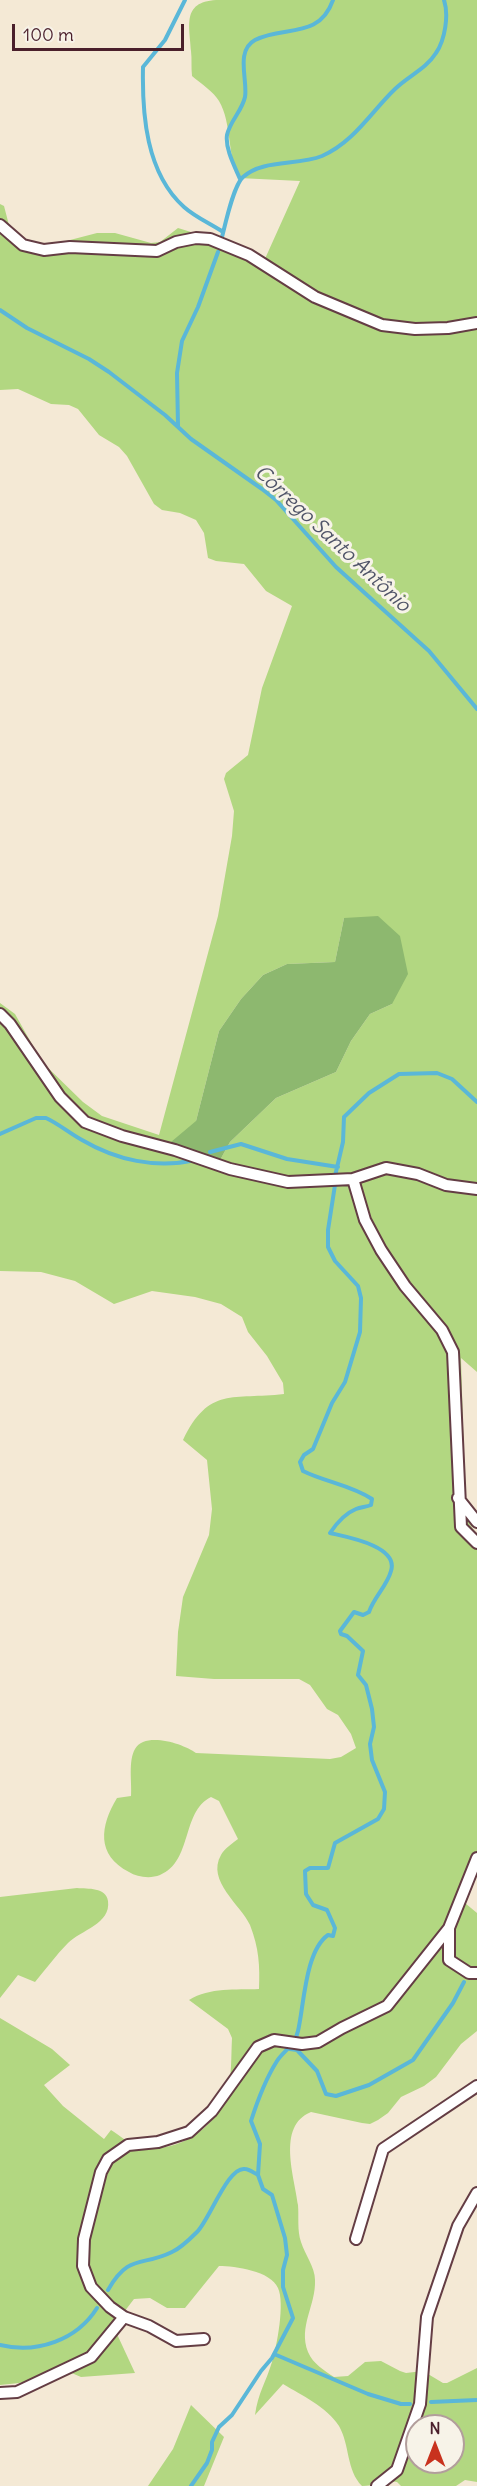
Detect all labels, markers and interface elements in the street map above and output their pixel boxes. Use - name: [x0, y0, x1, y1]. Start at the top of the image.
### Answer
- scale bar: [15, 12, 188, 50]
- text: 100 m: [23, 23, 74, 46]
- water label: Córrego Santo Antônio: [249, 461, 415, 617]
- north arrow: [405, 2414, 465, 2474]
- text: N: [429, 2418, 441, 2438]

